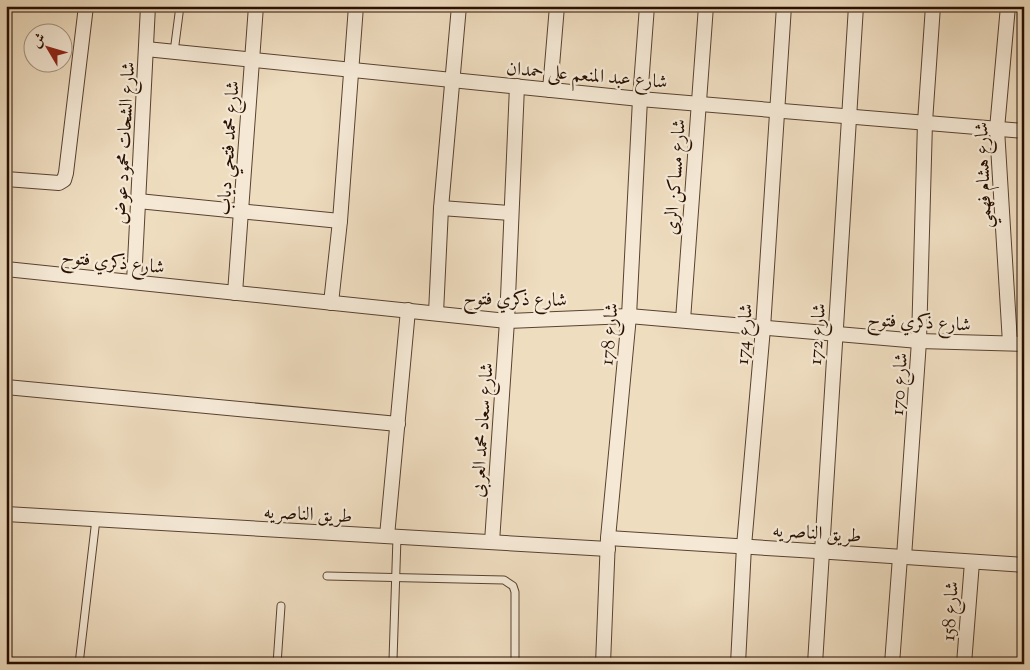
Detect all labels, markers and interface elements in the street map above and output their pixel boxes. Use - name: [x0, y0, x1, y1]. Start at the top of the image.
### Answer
- north arrow: [22, 22, 72, 72]
- text: ش: [27, 30, 52, 53]
- street label: شارع عبد المنعم على حمدان: [505, 56, 669, 100]
- street label: شارع الشحات محمود عوض: [108, 61, 143, 225]
- street label: شارع محمد فتحي دياب: [211, 80, 251, 217]
- street label: شارع مساكن الرى: [659, 118, 694, 236]
- street label: شارع هشام فهمي: [969, 121, 1003, 229]
- street label: شارع ذكري فتوح: [59, 245, 166, 284]
- street label: شارع ذكري فتوح: [463, 286, 567, 317]
- street label: شارع 178: [594, 302, 627, 367]
- street label: شارع 172: [803, 302, 834, 366]
- street label: شارع 174: [730, 303, 761, 366]
- street label: شارع ذكري فتوح: [866, 307, 971, 342]
- street label: شارع 170: [885, 352, 916, 416]
- street label: شارع سعاد محمد العربى: [465, 362, 502, 498]
- street label: طريق الناصريه: [263, 500, 353, 531]
- street label: طريق الناصريه: [771, 518, 862, 551]
- street label: شارع 158: [936, 581, 967, 642]

